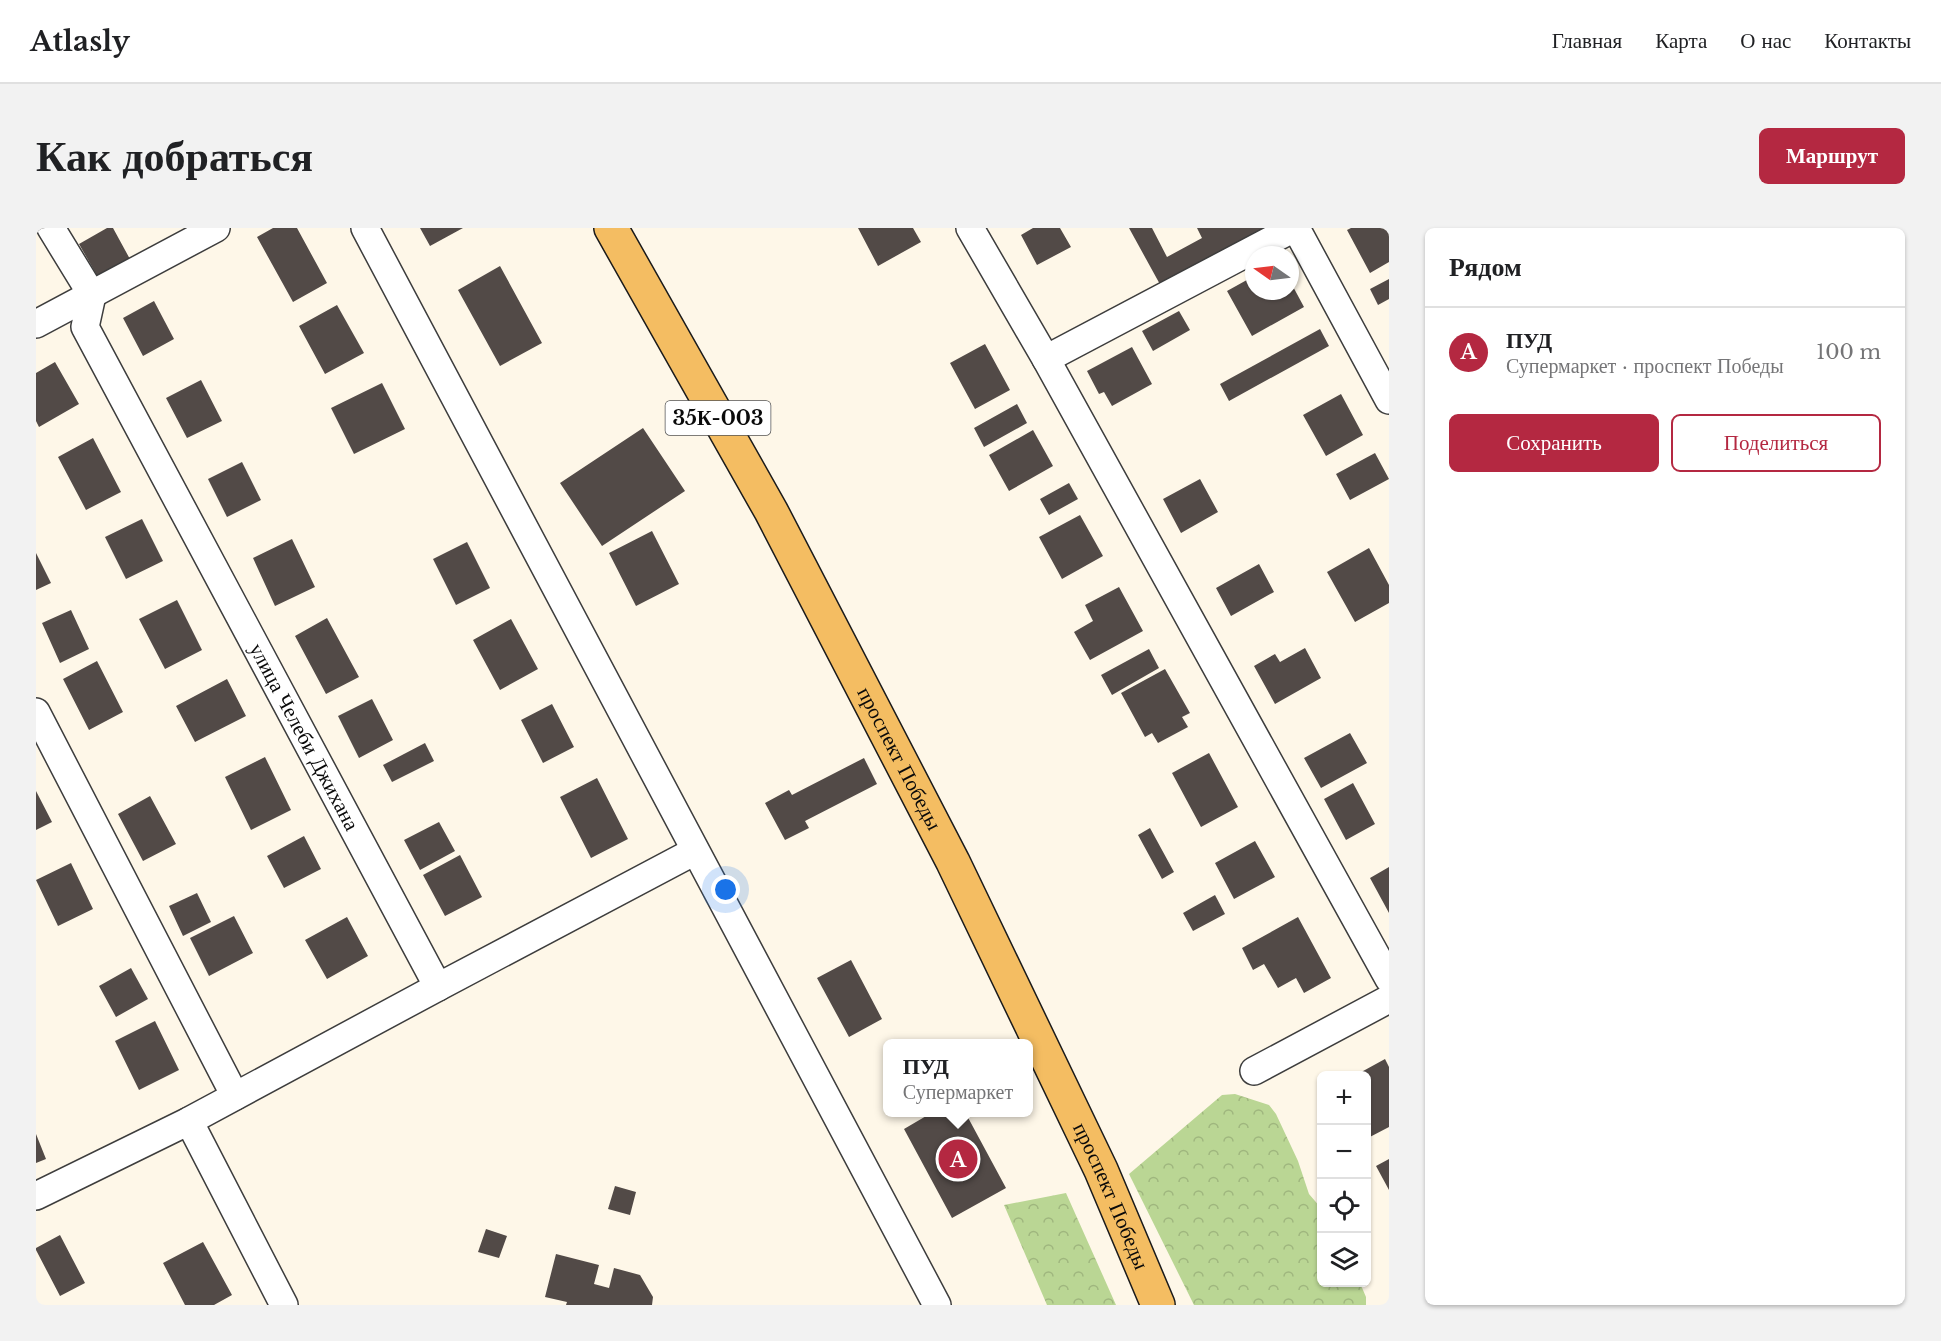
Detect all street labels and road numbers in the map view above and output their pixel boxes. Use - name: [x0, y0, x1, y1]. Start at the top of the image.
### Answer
- road number: 35К-003: [666, 401, 770, 435]
- street label: улица Челеби Джихана: [243, 639, 365, 836]
- street label: проспект Победы: [852, 683, 947, 835]
- street label: проспект Победы: [1067, 1118, 1154, 1273]

